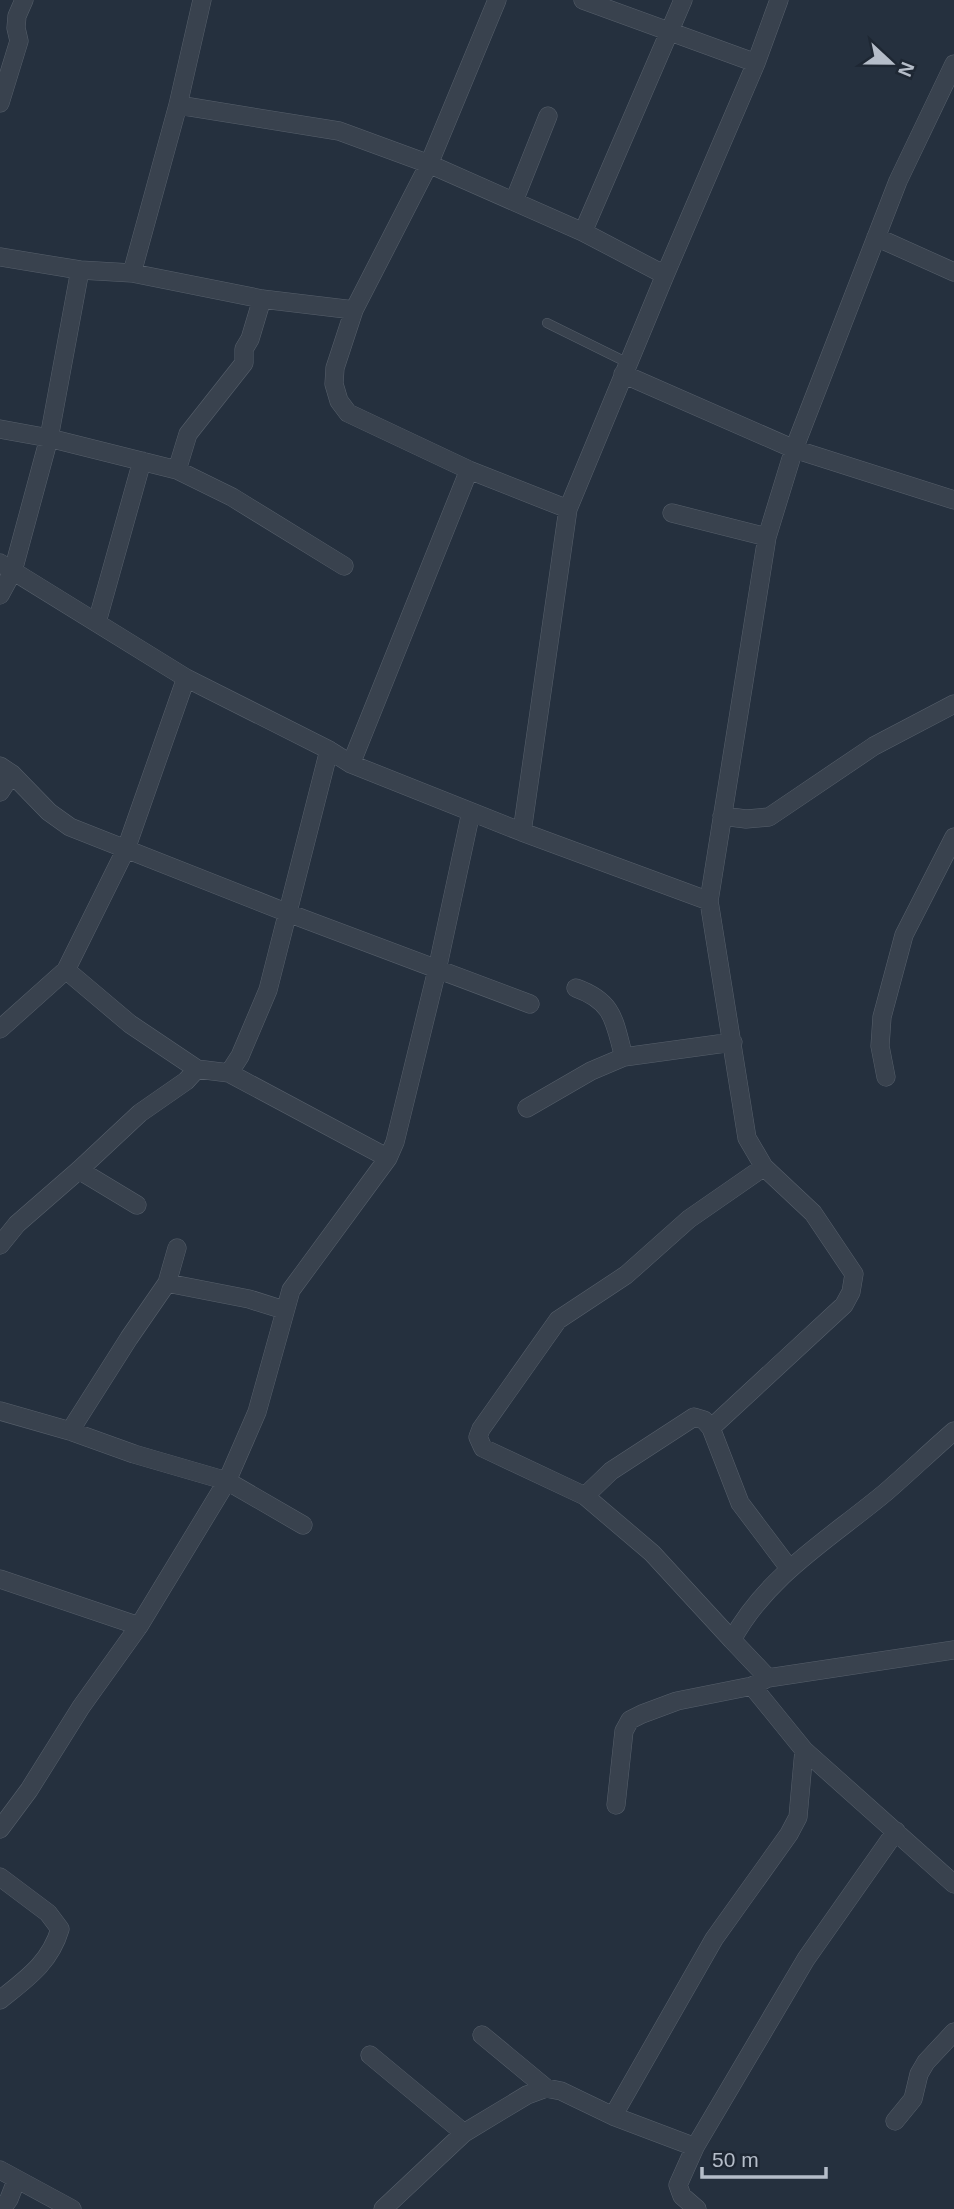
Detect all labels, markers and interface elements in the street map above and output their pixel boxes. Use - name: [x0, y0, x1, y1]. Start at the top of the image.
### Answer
- north arrow: [856, 28, 926, 98]
- text: N: [894, 59, 919, 79]
- scale bar: [702, 2136, 826, 2180]
- text: 50 m: [712, 2148, 759, 2171]

